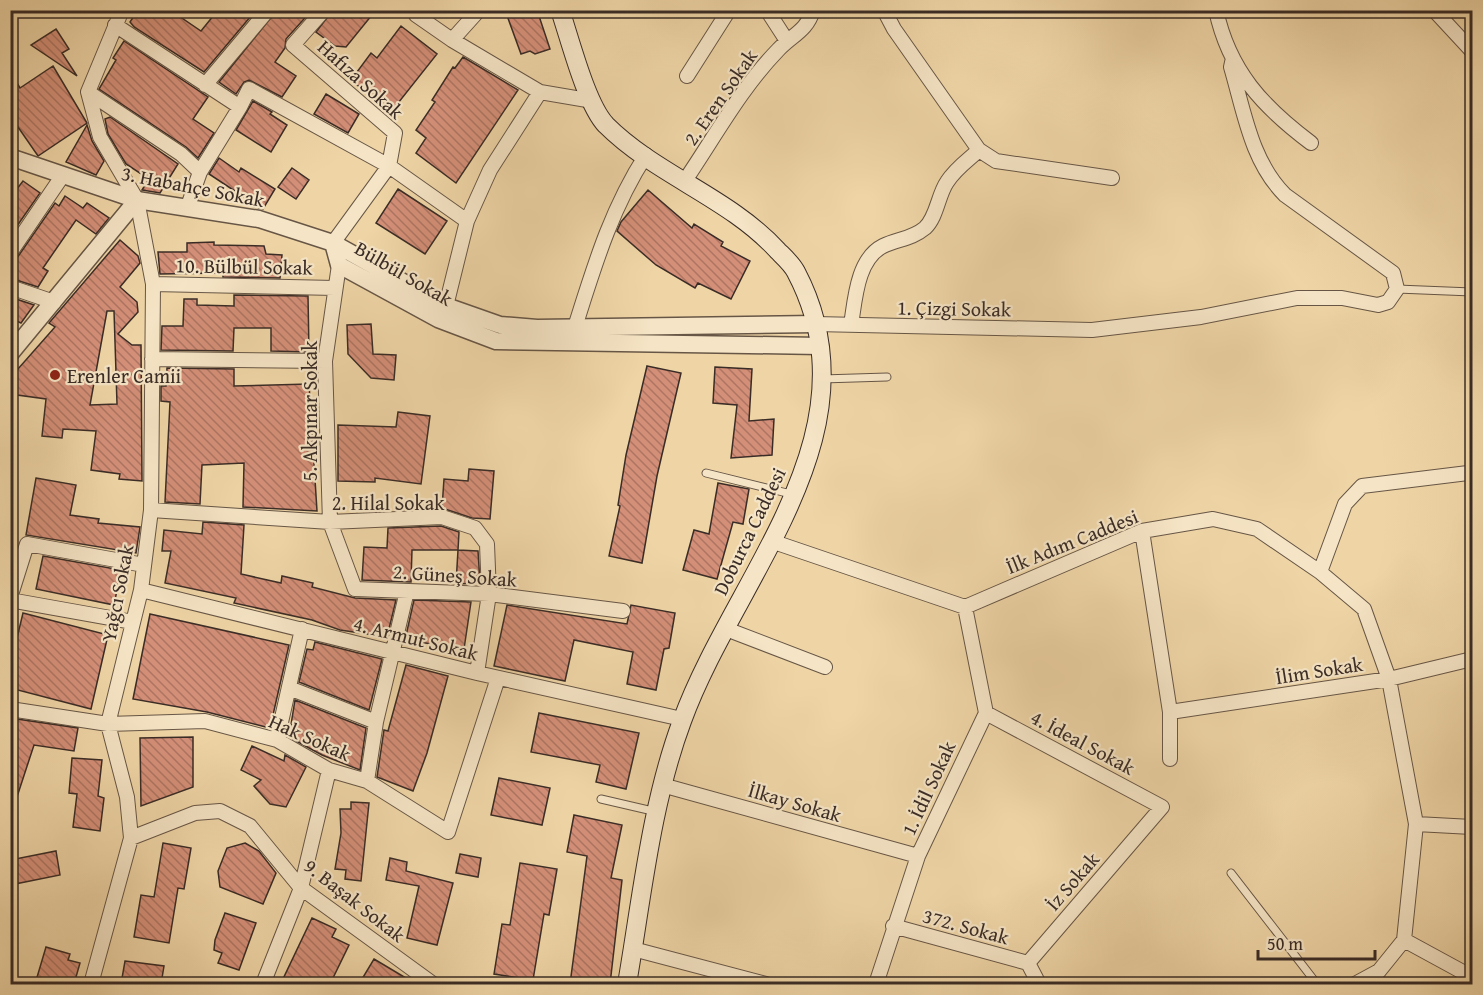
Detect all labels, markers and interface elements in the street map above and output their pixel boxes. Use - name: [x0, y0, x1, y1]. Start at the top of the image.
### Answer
- street label: Hafıza Sokak: [311, 32, 411, 126]
- street label: 2. Eren Sokak: [676, 42, 764, 151]
- street label: 3. Habahçe Sokak: [119, 158, 268, 214]
- street label: Bülbül Sokak: [350, 233, 459, 313]
- street label: 10. Bülbül Sokak: [175, 250, 314, 282]
- street label: 1. Çizgi Sokak: [897, 293, 1012, 324]
- street label: 5. Akpınar Sokak: [295, 340, 324, 481]
- place label: Erenler Camii: [67, 361, 182, 390]
- marker: Erenler Camii: [48, 368, 62, 382]
- street label: Doburca Caddesi: [706, 462, 793, 600]
- street label: 2. Hilal Sokak: [332, 488, 445, 517]
- street label: İlk Adım Caddesi: [1002, 501, 1143, 581]
- street label: Yağcı Sokak: [93, 541, 141, 644]
- street label: 2. Güneş Sokak: [392, 556, 519, 594]
- street label: 4. Armut Sokak: [351, 608, 482, 668]
- street label: İlim Sokak: [1273, 649, 1365, 691]
- street label: 4. İdeal Sokak: [1026, 702, 1141, 782]
- street label: Hak Sokak: [264, 706, 356, 768]
- street label: 1. İdil Sokak: [893, 735, 963, 840]
- street label: İlkay Sokak: [745, 775, 846, 829]
- street label: İz Sokak: [1038, 845, 1106, 917]
- street label: 9. Başak Sokak: [298, 851, 412, 949]
- street label: 372. Sokak: [920, 901, 1013, 952]
- scale bar: [1258, 923, 1375, 961]
- text: 50 m: [1267, 930, 1303, 957]

